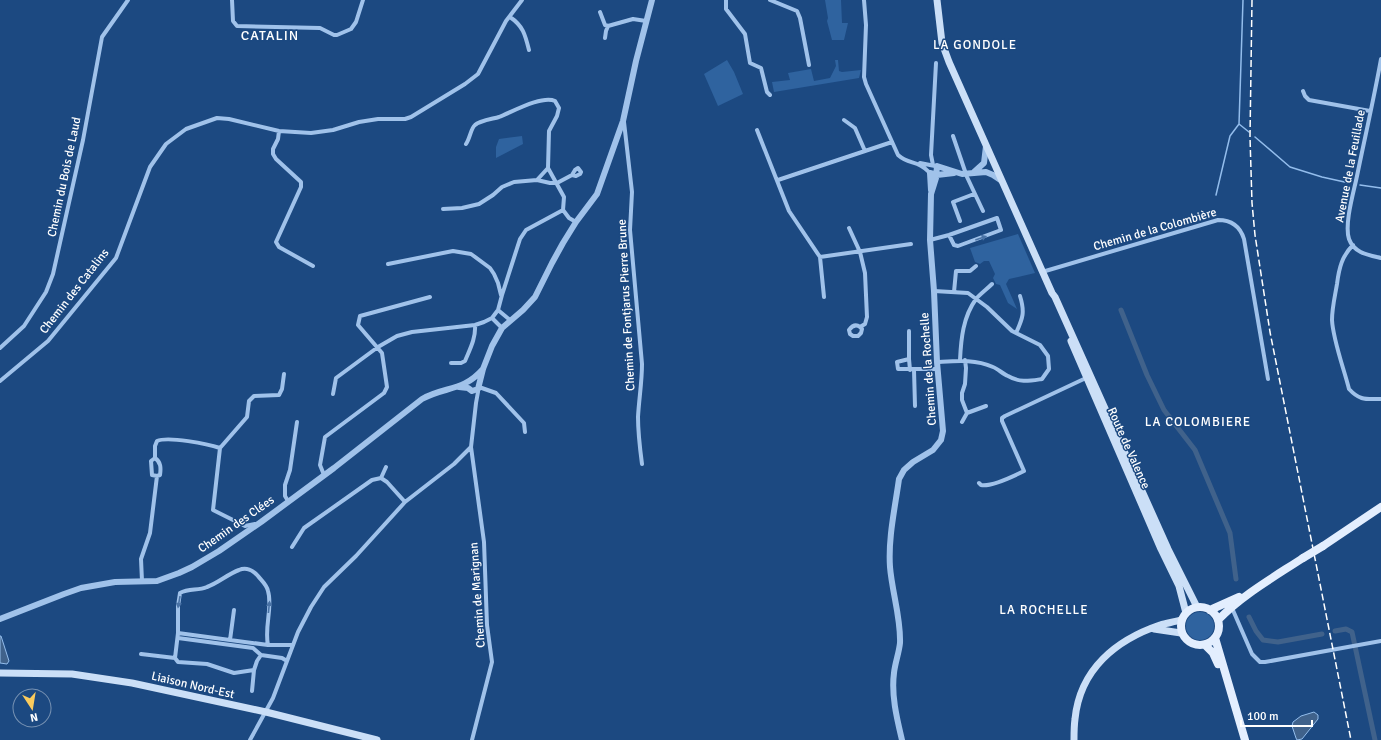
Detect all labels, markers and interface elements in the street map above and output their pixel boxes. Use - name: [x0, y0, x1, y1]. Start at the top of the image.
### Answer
- district label: CATALIN: [241, 27, 299, 44]
- district label: LA GONDOLE: [933, 37, 1017, 53]
- street label: Avenue de la Feuillade: [1332, 108, 1369, 224]
- street label: Chemin du Bois de Laud: [44, 116, 85, 238]
- street label: Chemin de la Colombière: [1092, 205, 1218, 254]
- street label: Chemin de Fontjarus Pierre Brune: [615, 219, 638, 391]
- one-way arrow: [975, 234, 987, 240]
- street label: Chemin des Catalins: [36, 246, 112, 337]
- street label: Chemin de la Rochelle: [917, 312, 940, 426]
- street label: Route de Valence: [1104, 405, 1153, 491]
- district label: LA COLOMBIERE: [1145, 414, 1251, 430]
- street label: Chemin des Clées: [195, 492, 277, 556]
- street label: Chemin de Marignan: [466, 542, 489, 648]
- one-way arrow: [175, 596, 181, 609]
- one-way arrow: [265, 601, 272, 613]
- district label: LA ROCHELLE: [999, 602, 1089, 618]
- street label: Liaison Nord-Est: [150, 669, 236, 702]
- north arrow: [12, 688, 52, 728]
- scale bar: [1241, 702, 1312, 728]
- text: 100 m: [1247, 709, 1279, 724]
- text: N: [29, 710, 39, 724]

